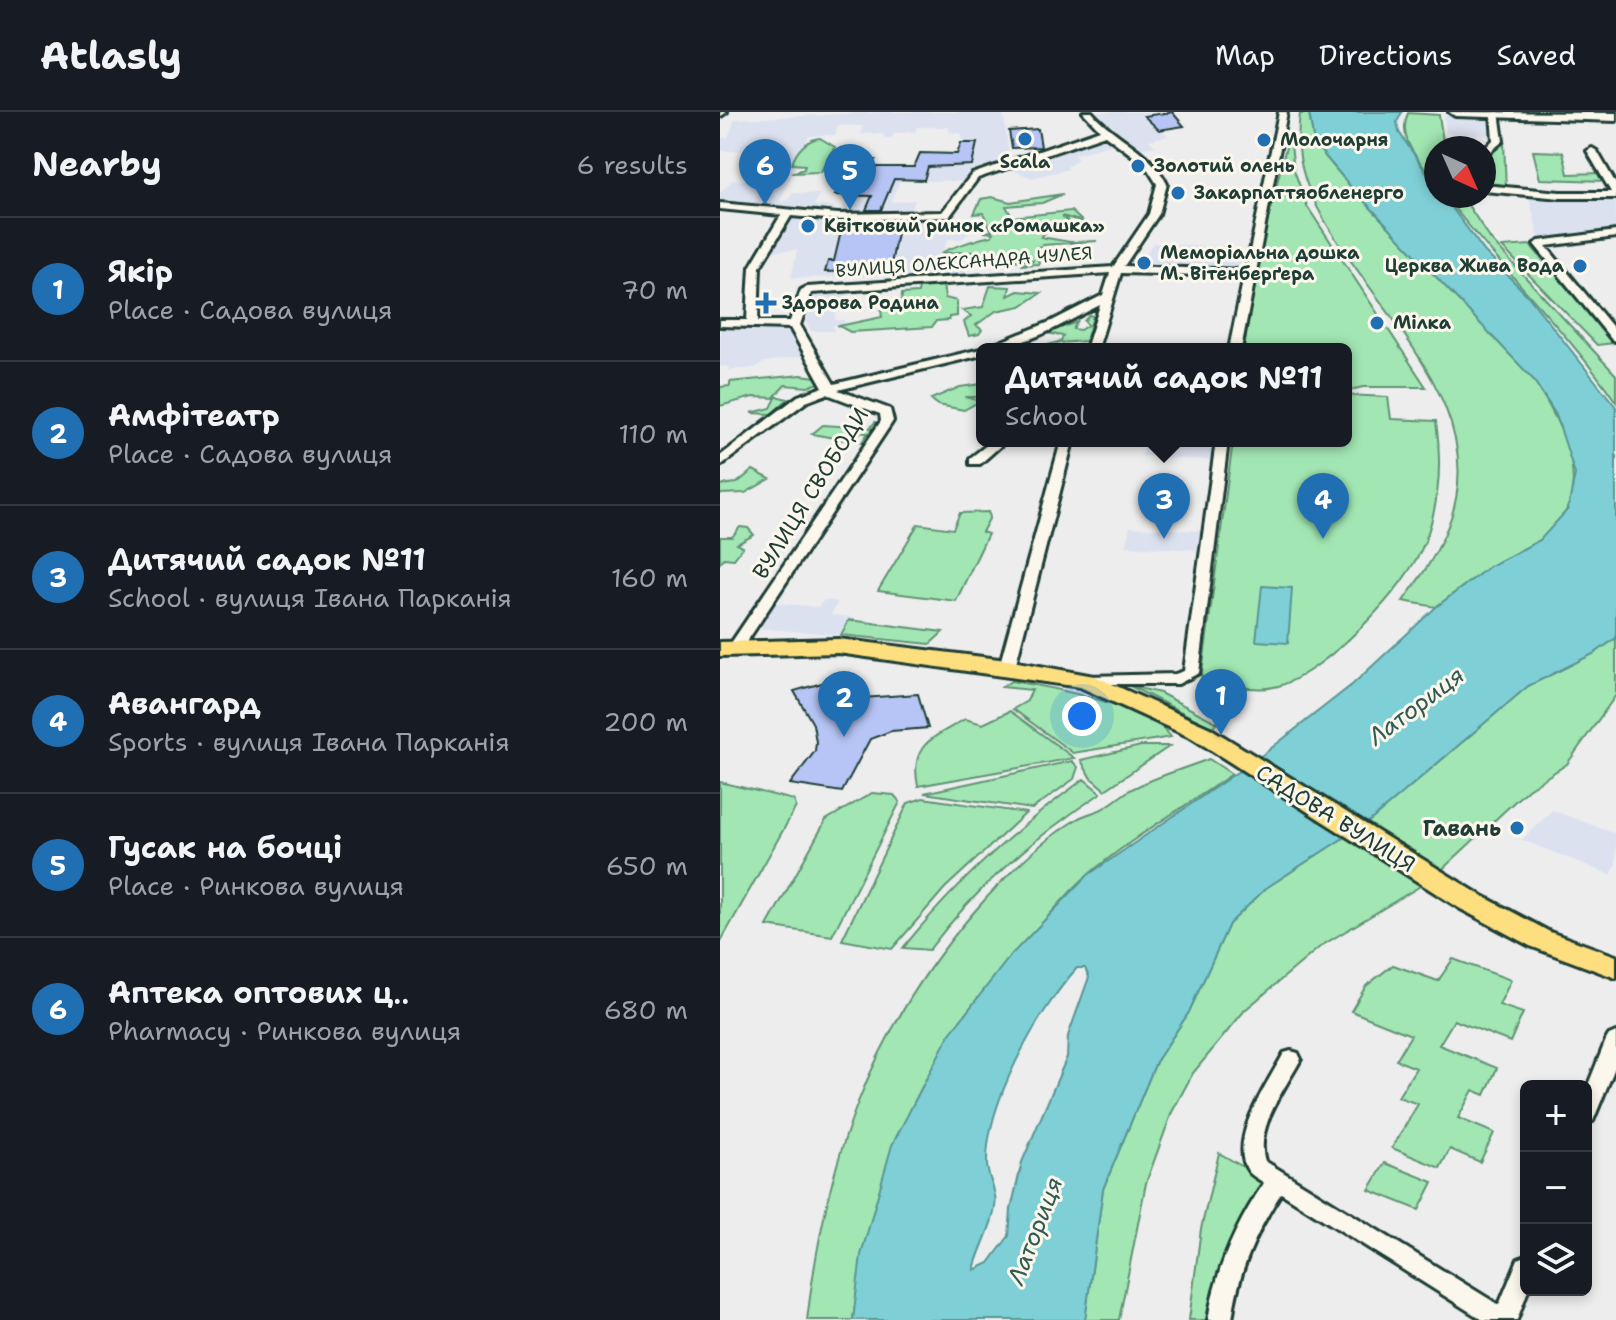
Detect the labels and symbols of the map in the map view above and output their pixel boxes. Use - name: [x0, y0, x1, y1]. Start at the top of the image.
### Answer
- place label: Молочарня: [1280, 128, 1388, 152]
- marker: Scala: [1016, 130, 1034, 148]
- marker: Молочарня: [1255, 131, 1273, 149]
- north arrow: [1424, 136, 1496, 208]
- pin: 6: [739, 139, 791, 205]
- pin: 5: [824, 144, 876, 210]
- place label: Scala: [1000, 150, 1051, 174]
- place label: Золотий олень: [1154, 154, 1295, 178]
- marker: Золотий олень: [1129, 157, 1147, 175]
- place label: Закарпаттяобленерго: [1194, 181, 1404, 205]
- marker: Закарпаттяобленерго: [1169, 184, 1187, 202]
- place label: Квітковий ринок «Ромашка»: [824, 214, 1105, 238]
- marker: Квітковий ринок «Ромашка»: [799, 217, 817, 235]
- street label: ВУЛИЦЯ ОЛЕКСАНДРА ЧУЛЕЯ: [835, 241, 1093, 283]
- place label: Меморіальна дошка М. Вітенберґера: [1160, 241, 1360, 286]
- marker: Меморіальна дошка М. Вітенберґера: [1135, 254, 1153, 272]
- place label: Церква Жива Вода: [1385, 254, 1565, 278]
- marker: Церква Жива Вода: [1571, 257, 1589, 275]
- place label: Здорова Родина: [782, 291, 939, 315]
- marker: Здорова Родина: [757, 294, 775, 312]
- place label: Мілка: [1393, 311, 1452, 335]
- marker: Мілка: [1368, 314, 1386, 332]
- street label: ВУЛИЦЯ СВОБОДИ: [746, 402, 875, 585]
- pin: 3: [1138, 473, 1190, 539]
- pin: 4: [1297, 473, 1349, 539]
- water label: Латориця: [1361, 659, 1471, 753]
- pin: 1: [1195, 669, 1247, 735]
- pin: 2: [818, 671, 870, 737]
- your location: [1062, 696, 1102, 736]
- street label: САДОВА ВУЛИЦЯ: [1251, 758, 1421, 879]
- place label: Гавань: [1423, 814, 1501, 843]
- marker: Гавань: [1508, 819, 1526, 837]
- water label: Латориця: [999, 1173, 1070, 1290]

